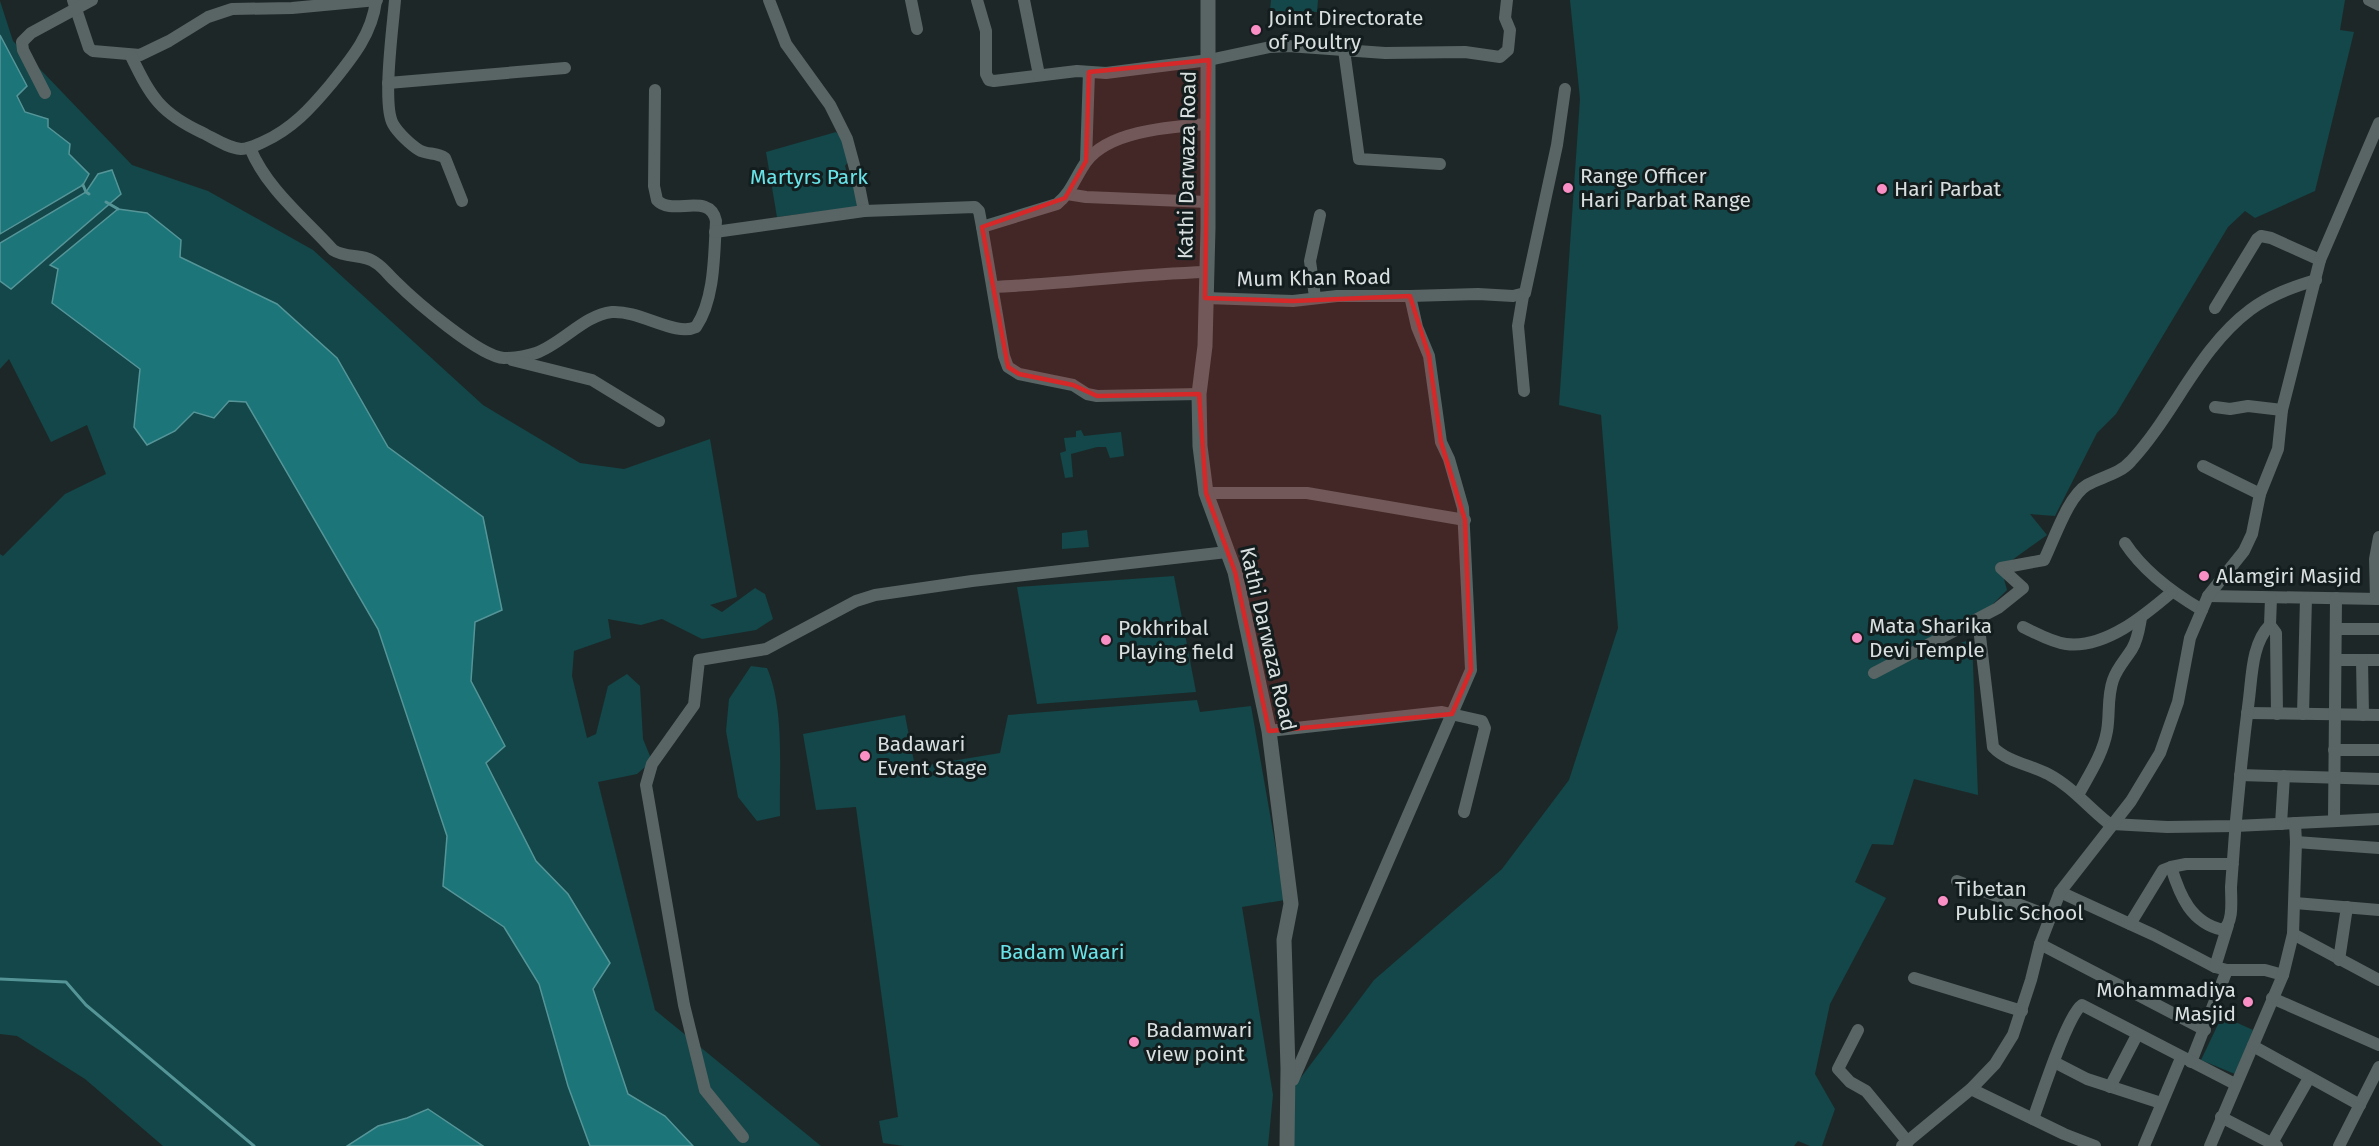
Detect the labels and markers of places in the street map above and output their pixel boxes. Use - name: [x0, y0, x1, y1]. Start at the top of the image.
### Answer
- place label: Joint Directorate of Poultry: [1268, 5, 1423, 55]
- marker: Joint Directorate of Poultry: [1249, 23, 1263, 37]
- place label: Range Officer Hari Parbat Range: [1580, 163, 1751, 213]
- place label: Hari Parbat: [1894, 176, 2002, 202]
- marker: Range Officer Hari Parbat Range: [1561, 181, 1575, 195]
- marker: Hari Parbat: [1875, 182, 1889, 196]
- place label: Alamgiri Masjid: [2216, 563, 2362, 589]
- marker: Alamgiri Masjid: [2197, 569, 2211, 583]
- place label: Mata Sharika Devi Temple: [1869, 613, 1992, 663]
- place label: Pokhribal Playing field: [1118, 615, 1234, 665]
- marker: Mata Sharika Devi Temple: [1850, 631, 1864, 645]
- marker: Pokhribal Playing field: [1099, 633, 1113, 647]
- place label: Badawari Event Stage: [877, 731, 987, 781]
- marker: Badawari Event Stage: [858, 749, 872, 763]
- place label: Tibetan Public School: [1955, 876, 2083, 926]
- marker: Tibetan Public School: [1936, 894, 1950, 908]
- place label: Mohammadiya Masjid: [2096, 977, 2236, 1027]
- marker: Mohammadiya Masjid: [2241, 995, 2255, 1009]
- place label: Badamwari view point: [1146, 1017, 1252, 1067]
- marker: Badamwari view point: [1127, 1035, 1141, 1049]

